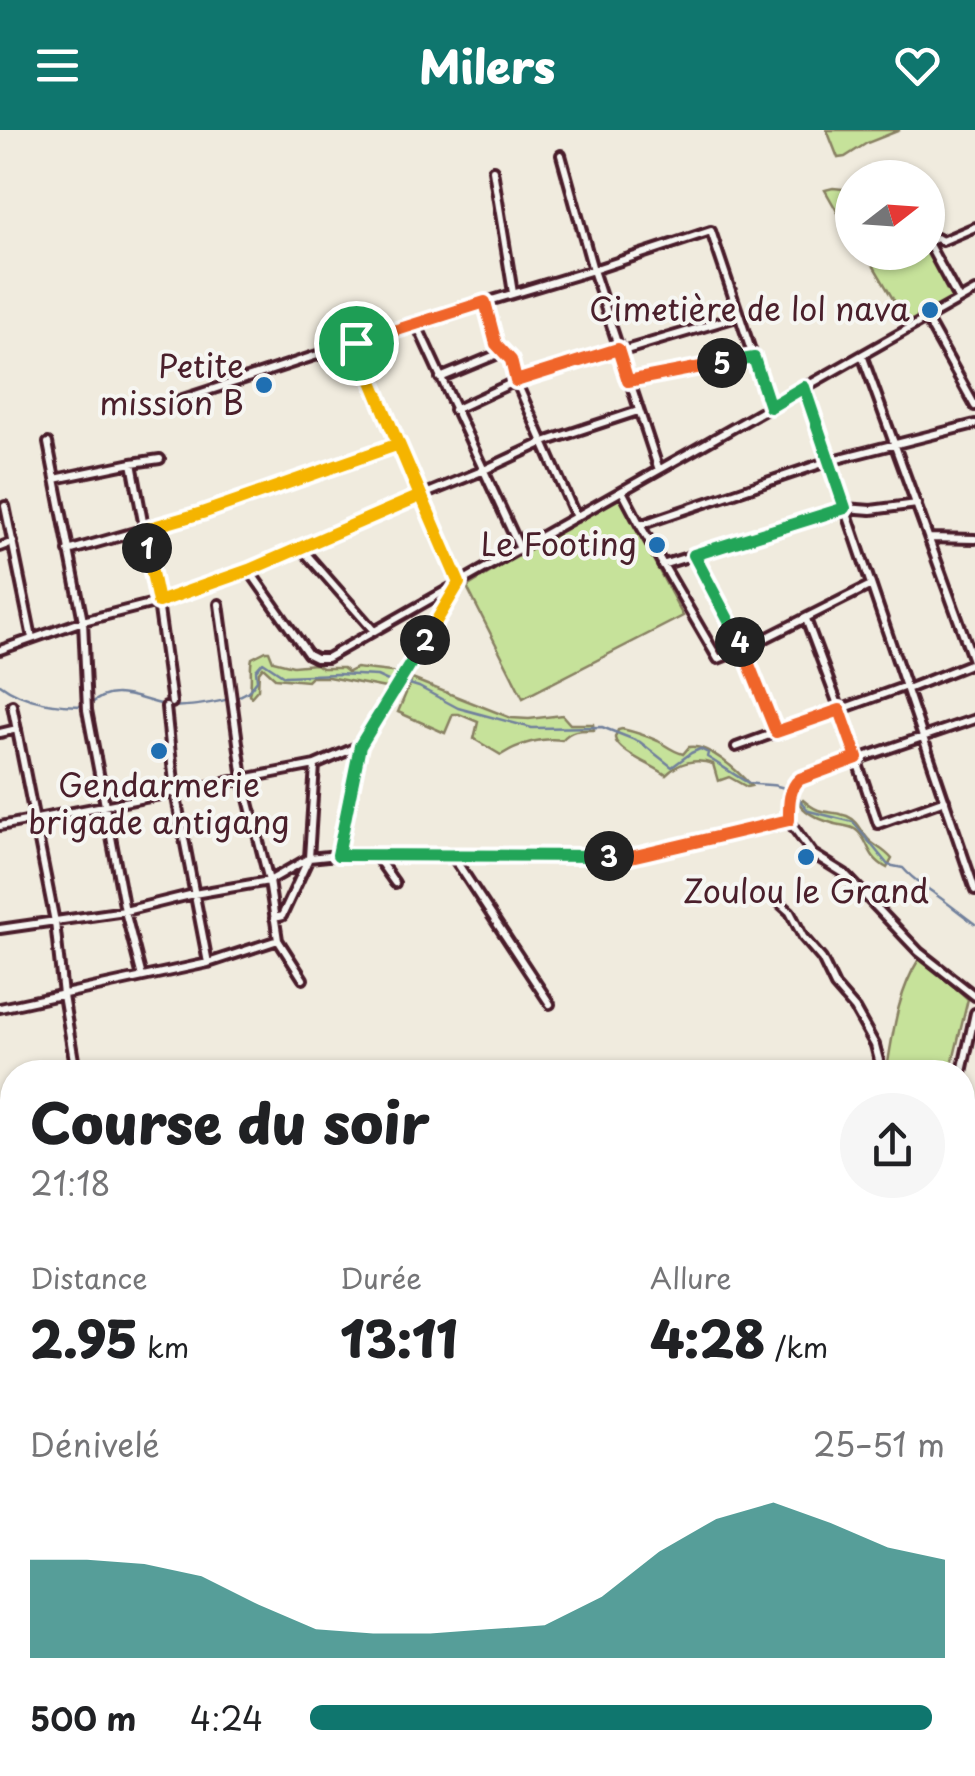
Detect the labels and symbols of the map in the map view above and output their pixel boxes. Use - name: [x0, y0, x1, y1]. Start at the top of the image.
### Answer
- north arrow: [835, 160, 945, 270]
- place label: Cimetière de lol nava: [589, 284, 910, 332]
- marker: Cimetière de lol nava: [919, 299, 941, 321]
- pin: [314, 301, 399, 386]
- pin: 5: [697, 338, 747, 388]
- place label: Petite mission B: [99, 341, 244, 426]
- marker: Petite mission B: [253, 374, 275, 396]
- place label: Le Footing: [481, 519, 637, 567]
- pin: 1: [122, 523, 172, 573]
- marker: Le Footing: [646, 534, 668, 556]
- pin: 2: [400, 615, 450, 665]
- pin: 4: [715, 617, 765, 667]
- marker: Gendarmerie brigade antigang: [148, 740, 170, 762]
- place label: Gendarmerie brigade antigang: [28, 760, 290, 845]
- pin: 3: [584, 831, 634, 881]
- marker: Zoulou le Grand: [795, 846, 817, 868]
- place label: Zoulou le Grand: [683, 866, 929, 914]

